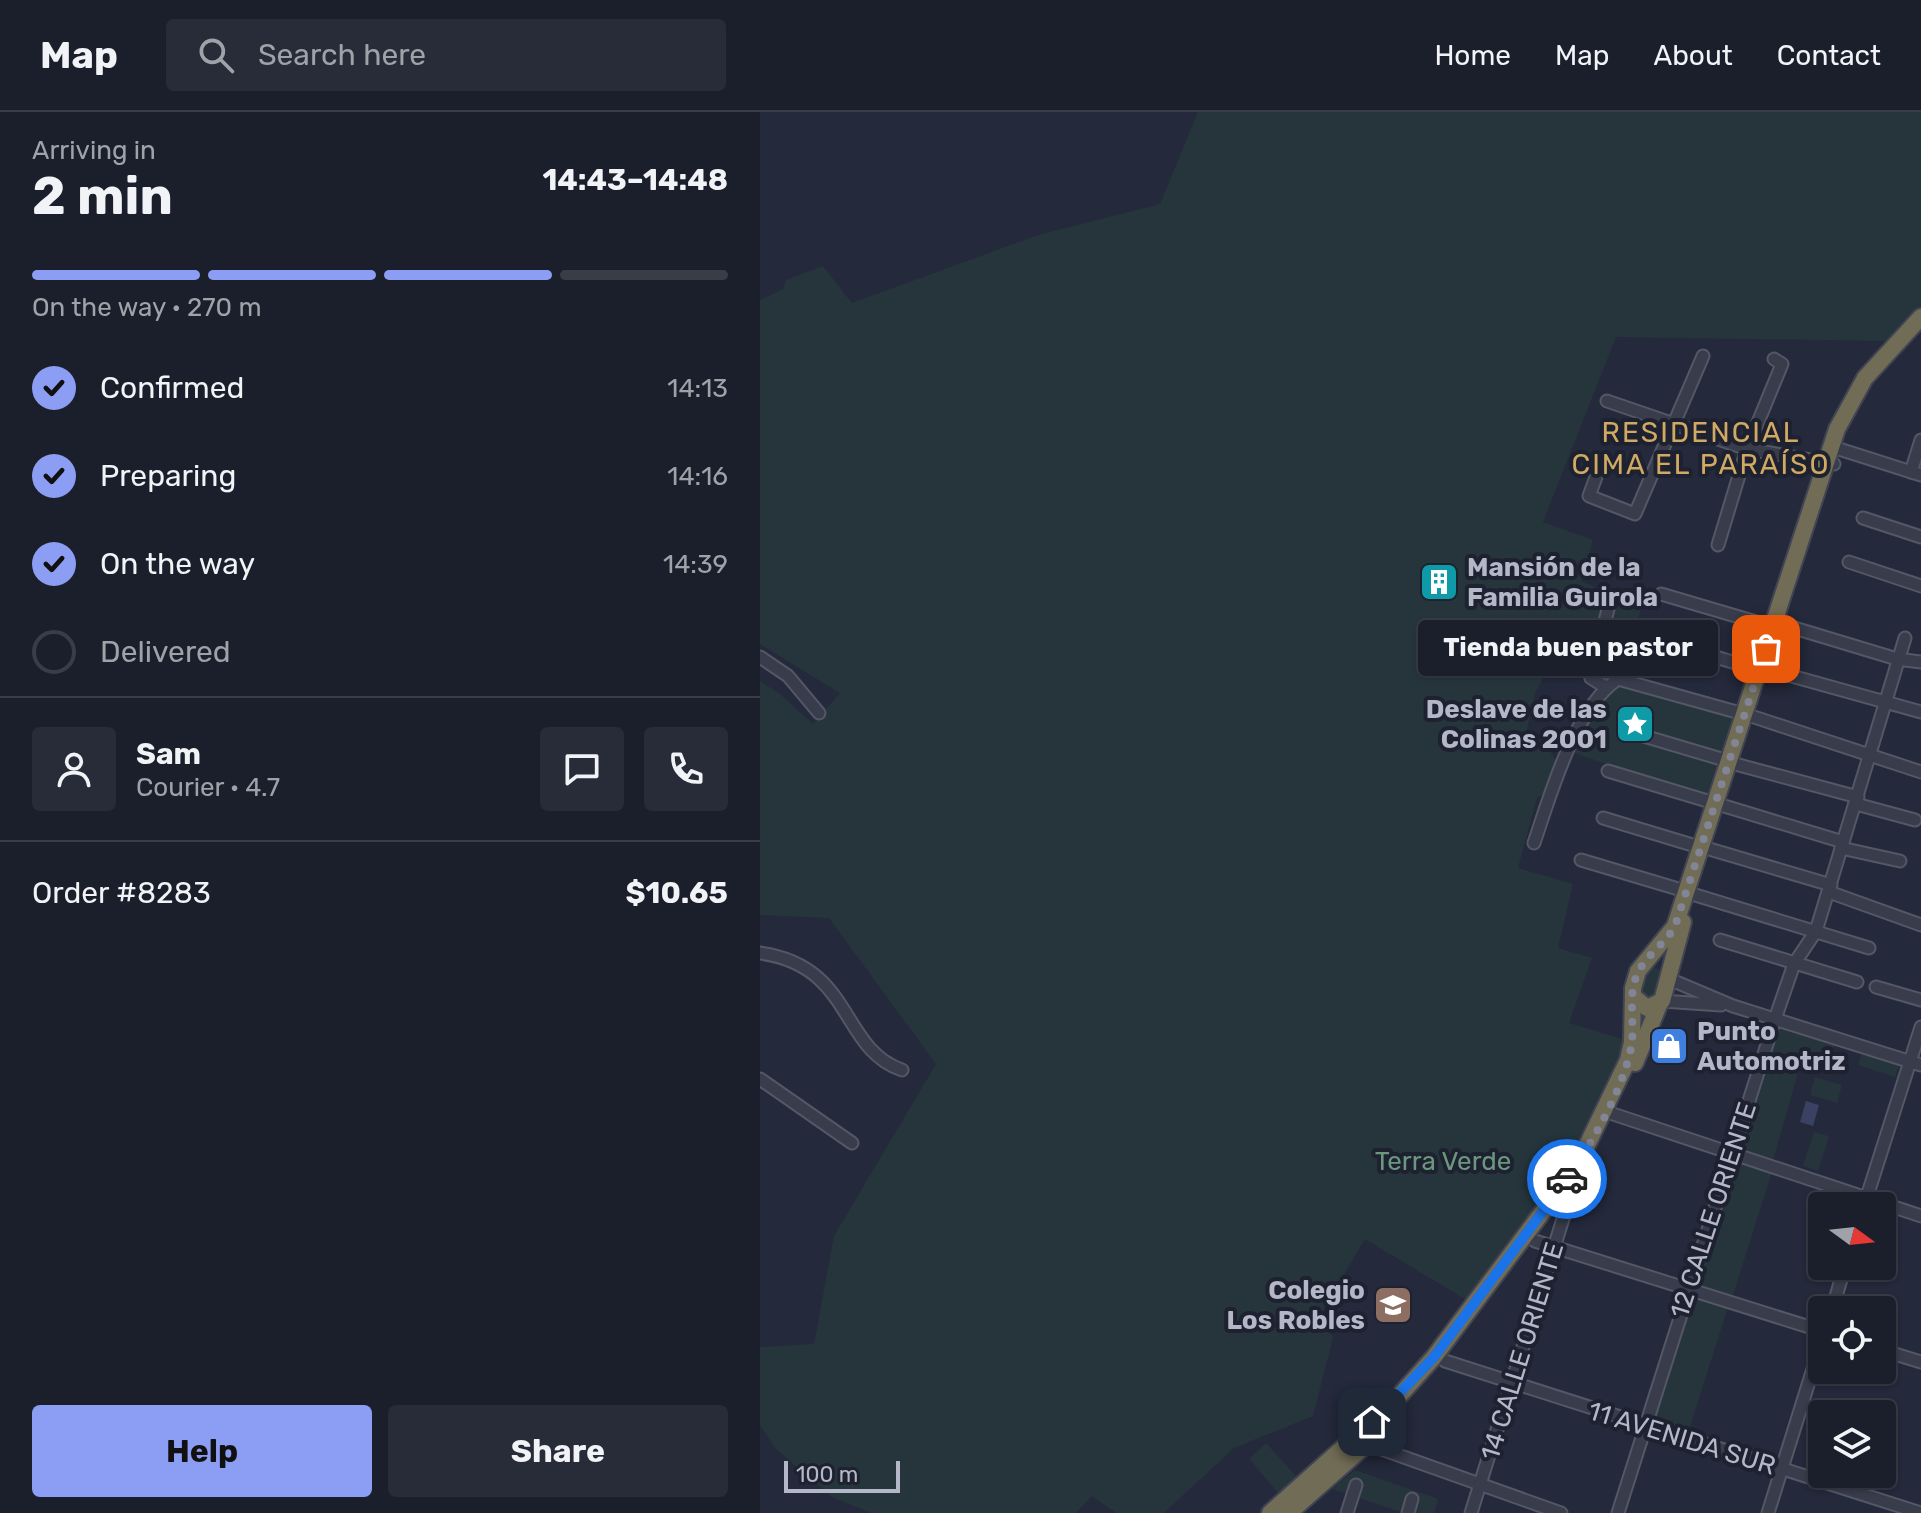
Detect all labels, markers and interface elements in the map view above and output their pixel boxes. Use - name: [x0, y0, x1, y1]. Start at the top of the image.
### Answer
- search box: [166, 19, 726, 91]
- text: Map: [40, 32, 118, 78]
- icon: search: [194, 33, 238, 77]
- text: Search here: [258, 37, 426, 73]
- text: Home: [1434, 39, 1511, 72]
- text: Map: [1555, 39, 1609, 72]
- text: About: [1653, 39, 1733, 72]
- text: Contact: [1777, 39, 1881, 72]
- text: Arriving in: [32, 135, 156, 166]
- text: 14:43–14:48: [542, 162, 728, 198]
- text: 2 min: [32, 165, 173, 227]
- text: On the way · 270 m: [32, 292, 262, 323]
- icon: check: [32, 366, 76, 410]
- text: Confirmed: [100, 370, 244, 406]
- text: 14:13: [667, 373, 728, 404]
- district label: RESIDENCIAL CIMA EL PARAÍSO: [1572, 416, 1831, 481]
- icon: check: [32, 454, 76, 498]
- text: Preparing: [100, 458, 236, 494]
- text: 14:16: [667, 461, 728, 492]
- icon: check: [32, 542, 76, 586]
- text: On the way: [100, 546, 255, 582]
- text: 14:39: [663, 549, 728, 580]
- place label: Mansión de la Familia Guirola: [1467, 552, 1658, 613]
- building icon: Mansión de la Familia Guirola: [1418, 561, 1460, 603]
- pin: [1732, 615, 1800, 683]
- callout: Tienda buen pastor: [1418, 621, 1718, 677]
- icon: bag: [1744, 627, 1788, 671]
- text: Tienda buen pastor: [1443, 632, 1693, 663]
- text: Delivered: [100, 634, 231, 670]
- place label: Deslave de las Colinas 2001: [1426, 694, 1607, 755]
- place icon: Deslave de las Colinas 2001: [1614, 703, 1656, 745]
- button: person: [32, 727, 116, 811]
- button: chat: [540, 727, 624, 811]
- button: phone: [644, 727, 728, 811]
- text: Sam: [136, 736, 201, 772]
- text: Courier · 4.7: [136, 772, 280, 803]
- text: Order #8283: [32, 875, 211, 911]
- text: $10.65: [626, 875, 728, 911]
- place label: Punto Automotriz: [1697, 1016, 1846, 1077]
- shop icon: Punto Automotriz: [1648, 1025, 1690, 1067]
- street label: 12 CALLE ORIENTE: [1664, 1098, 1763, 1322]
- courier: [1527, 1139, 1607, 1219]
- park label: Terra Verde: [1375, 1146, 1511, 1177]
- icon: car: [1545, 1157, 1589, 1201]
- north arrow: [1808, 1192, 1896, 1280]
- map controls: [1808, 1192, 1896, 1488]
- street label: 14 CALLE ORIENTE: [1475, 1239, 1570, 1464]
- place label: Colegio Los Robles: [1226, 1275, 1365, 1336]
- school or university icon: Colegio Los Robles: [1372, 1284, 1414, 1326]
- button: locate: [1808, 1296, 1896, 1384]
- pin: [1338, 1388, 1406, 1456]
- street label: 11 AVENIDA SUR: [1584, 1395, 1779, 1482]
- icon: home: [1350, 1400, 1394, 1444]
- button: layers: [1808, 1400, 1896, 1488]
- button: Help: [32, 1405, 372, 1497]
- button: Share: [388, 1405, 728, 1497]
- scale bar: [784, 1457, 900, 1493]
- text: 100 m: [796, 1461, 858, 1488]

